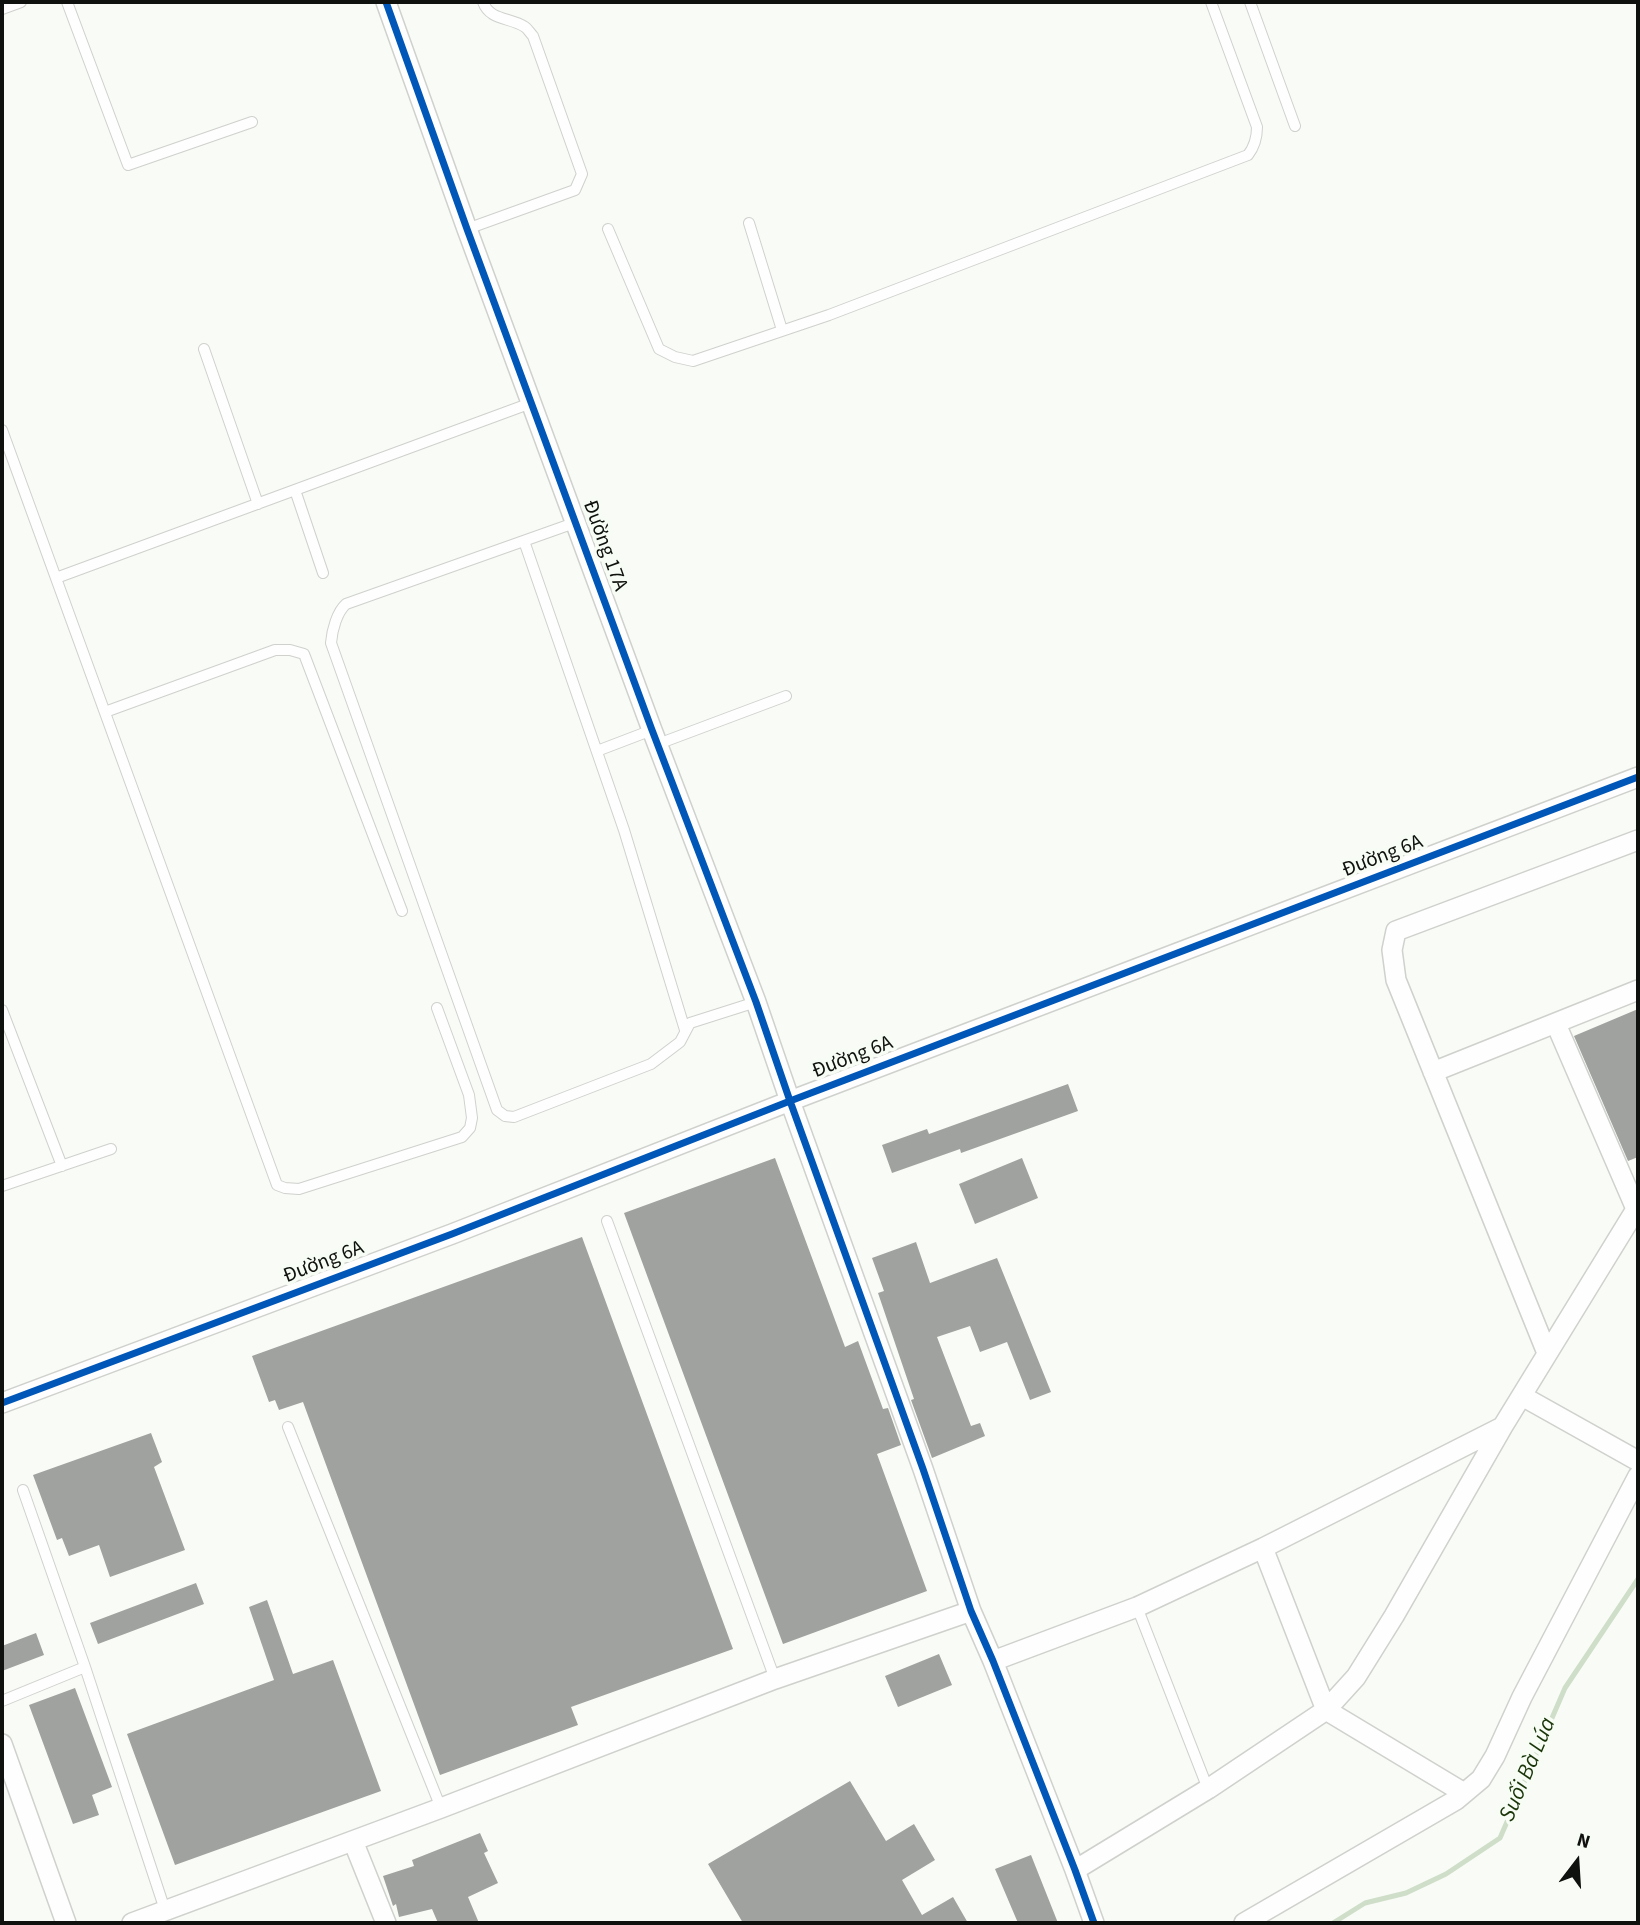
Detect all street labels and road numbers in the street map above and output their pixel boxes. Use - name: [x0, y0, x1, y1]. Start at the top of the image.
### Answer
- street label: Đường 17A: [576, 497, 632, 595]
- street label: Đường 6A: [1339, 830, 1427, 884]
- street label: Đường 6A: [809, 1031, 897, 1085]
- street label: Đường 6A: [280, 1236, 368, 1290]

